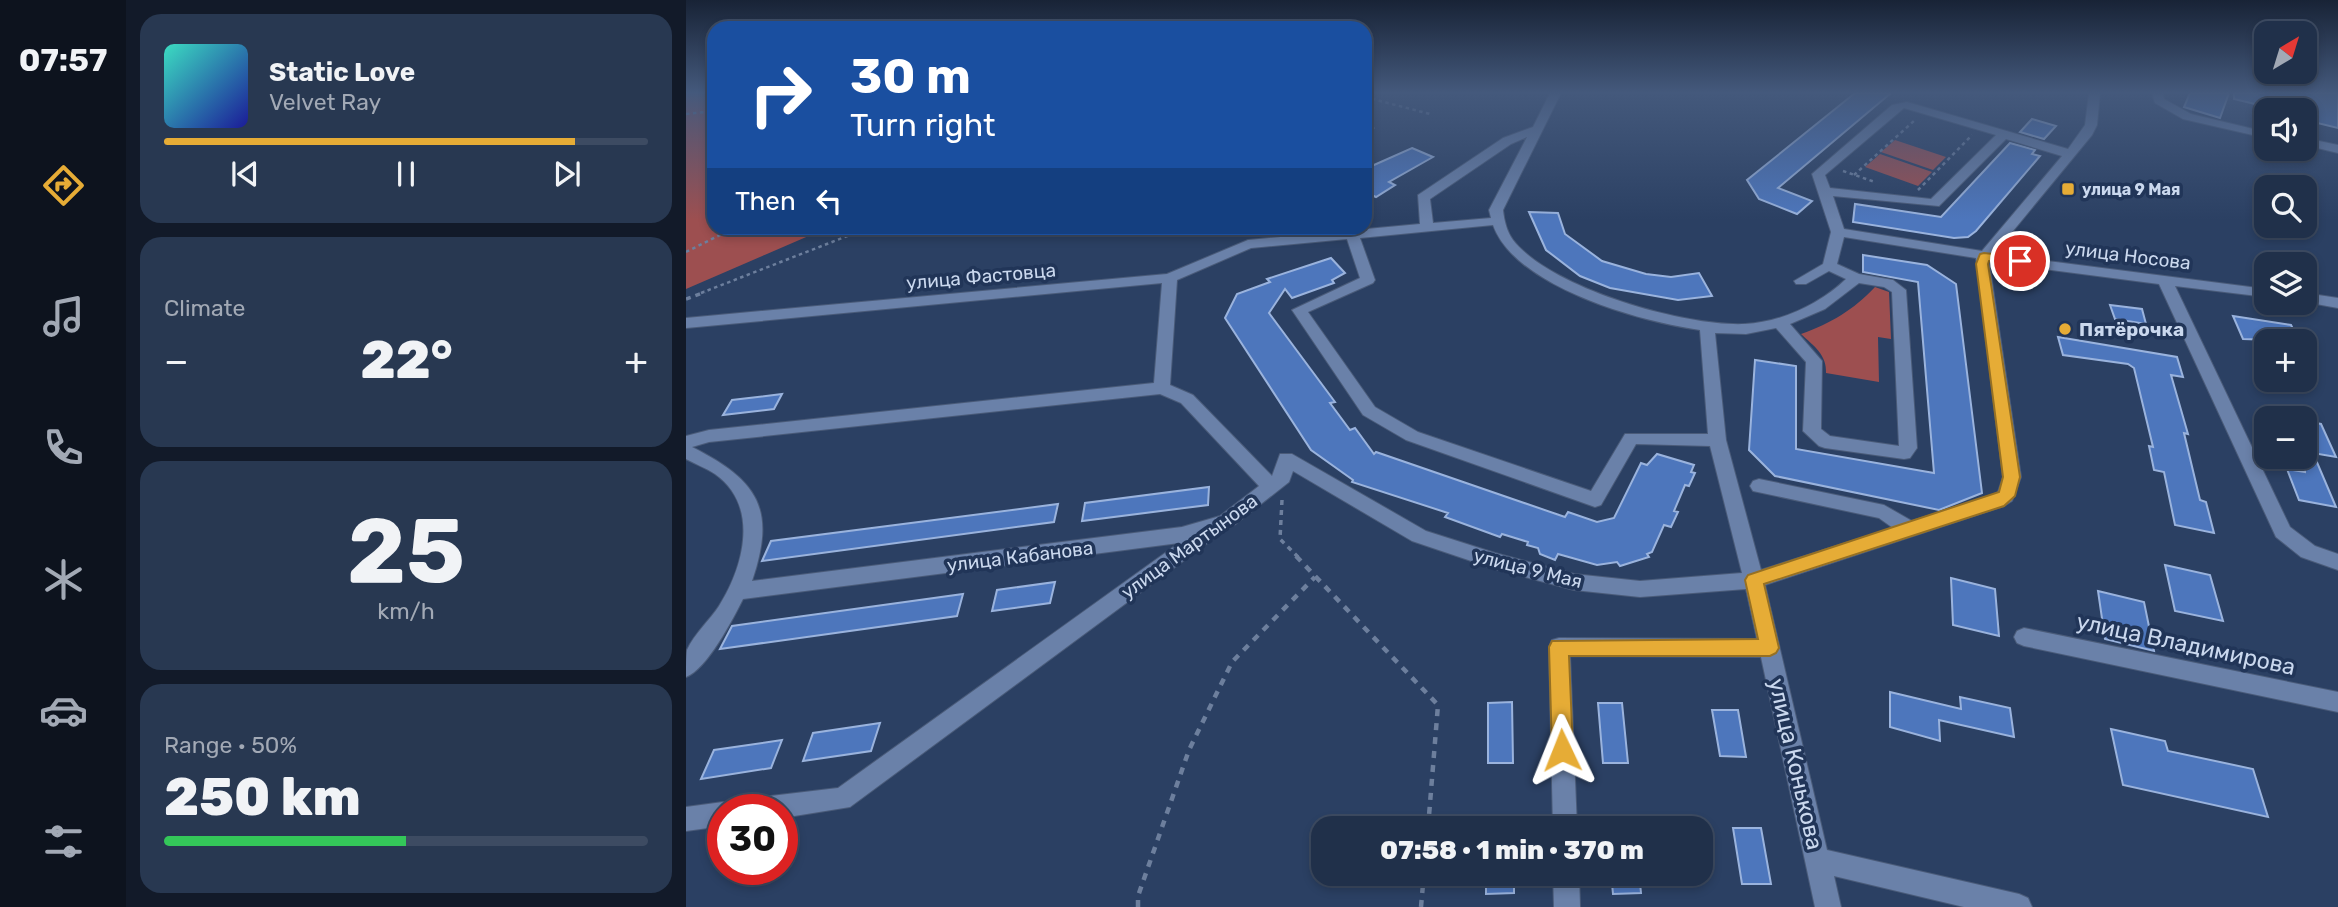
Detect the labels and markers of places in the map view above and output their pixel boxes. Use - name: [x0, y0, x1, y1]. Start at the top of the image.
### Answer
- place label: улица 9 Мая: [2082, 180, 2181, 199]
- marker: улица 9 Мая: [2060, 181, 2076, 197]
- pin: [1990, 231, 2050, 291]
- place label: Пятёрочка: [2079, 318, 2184, 341]
- marker: Пятёрочка: [2057, 321, 2073, 337]

